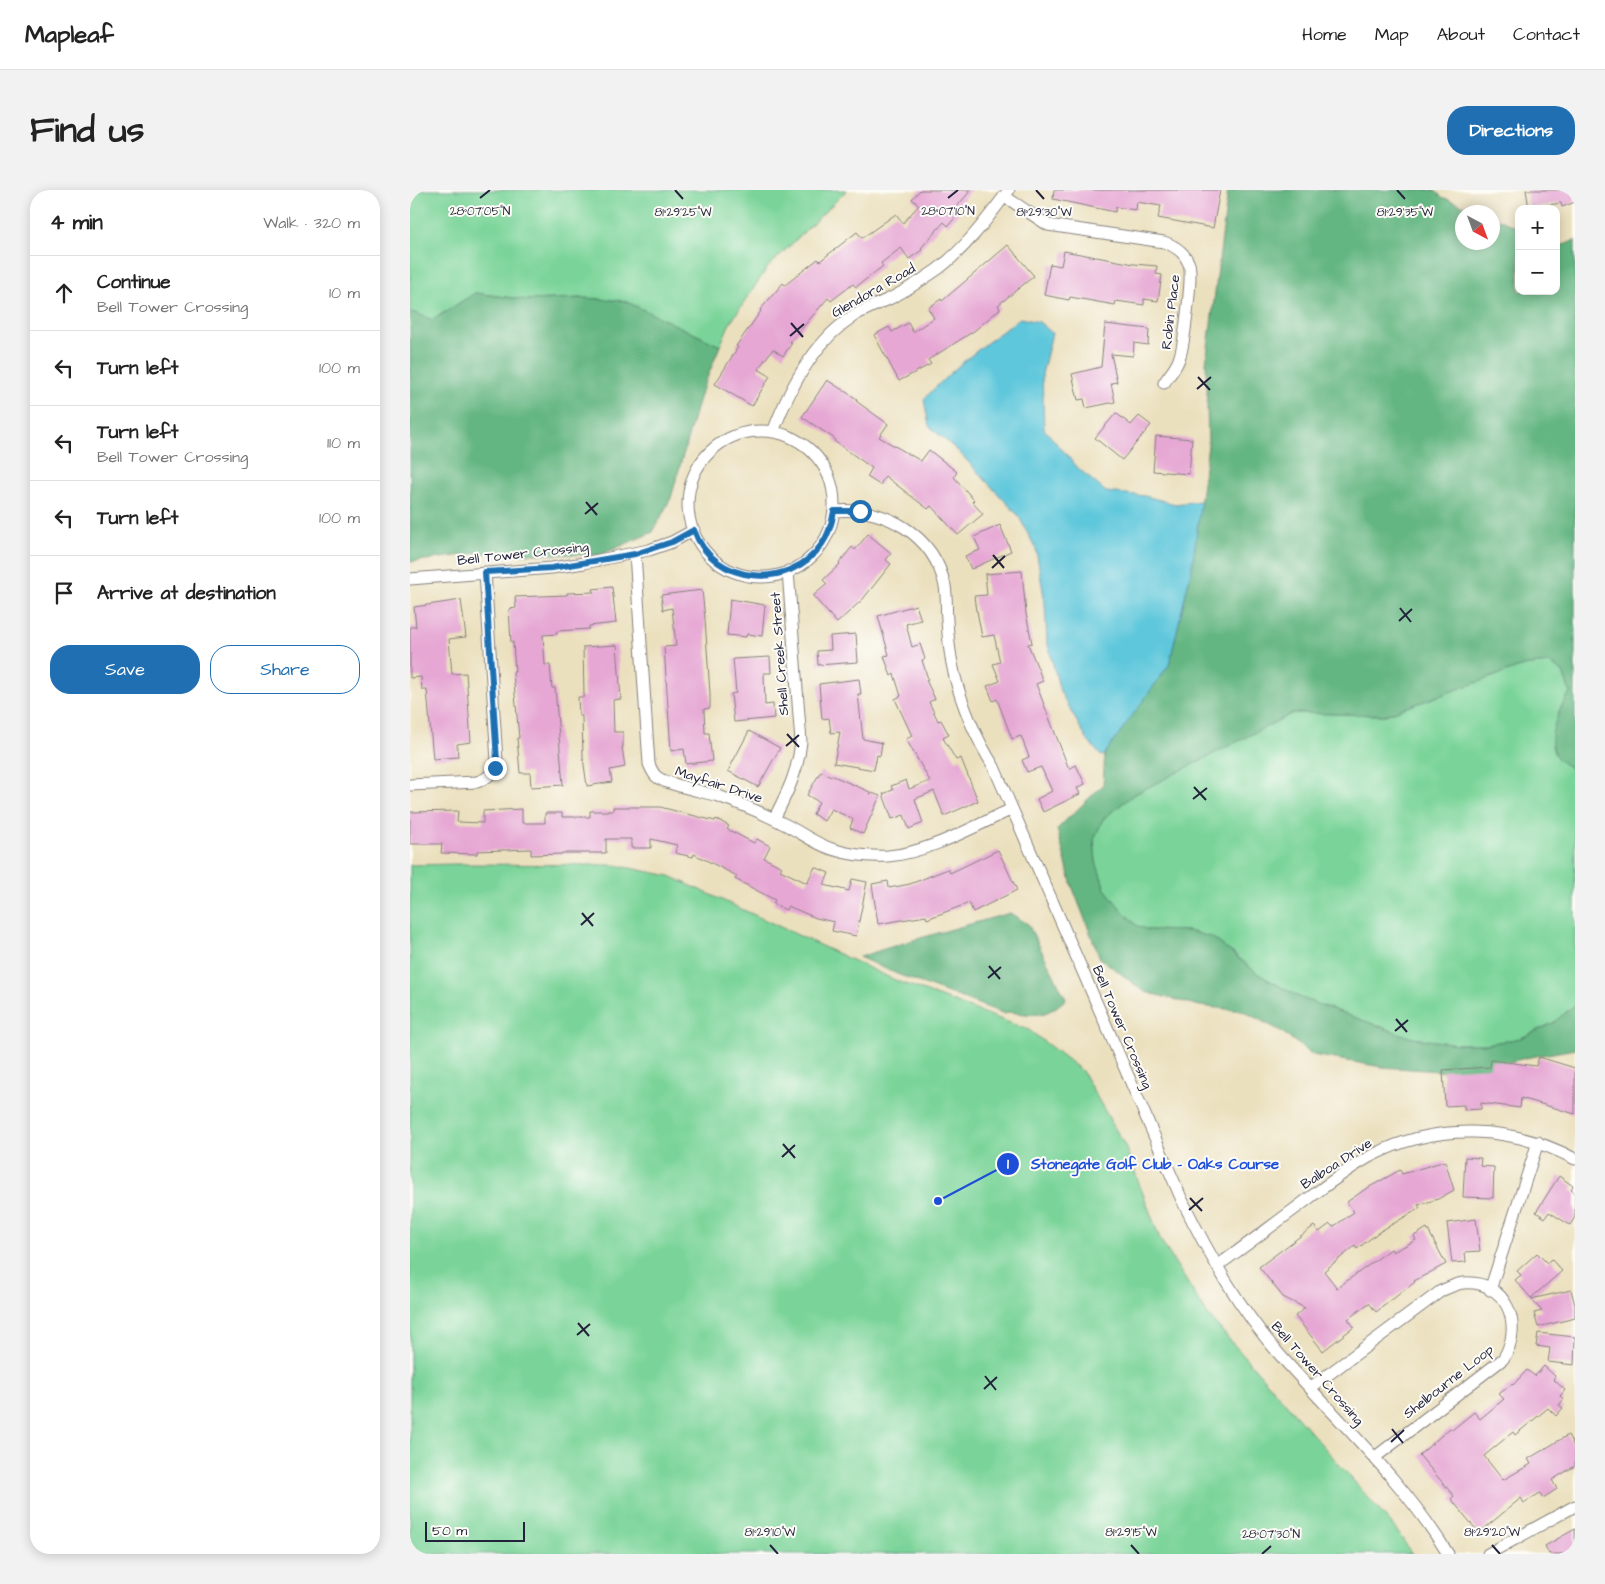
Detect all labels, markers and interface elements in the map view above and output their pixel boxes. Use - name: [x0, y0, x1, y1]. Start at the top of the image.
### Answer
- text: Mapleaf: [25, 18, 114, 52]
- text: Home: [1302, 22, 1347, 47]
- text: Map: [1375, 22, 1409, 47]
- text: About: [1437, 22, 1485, 47]
- text: Contact: [1513, 22, 1580, 47]
- text: Find us: [30, 106, 144, 155]
- button: Directions: [1447, 106, 1575, 155]
- text: 28°07'05"N: [450, 203, 511, 220]
- text: 28°07'10"N: [921, 203, 975, 220]
- text: 81°29'25"W: [654, 204, 712, 221]
- text: 81°29'30"W: [1016, 204, 1072, 221]
- text: 81°29'35"W: [1377, 204, 1434, 221]
- north arrow: [1455, 205, 1500, 250]
- map controls: [1515, 205, 1560, 295]
- button: +: [1515, 205, 1560, 250]
- text: 4 min: [50, 208, 103, 237]
- text: Walk · 320 m: [263, 212, 360, 234]
- button: −: [1515, 250, 1560, 295]
- street label: Glendora Road: [828, 259, 919, 323]
- text: Continue: [97, 269, 171, 296]
- street label: Robin Place: [1156, 273, 1186, 351]
- icon: ahead: [50, 279, 78, 307]
- text: 10 m: [329, 282, 360, 304]
- text: Bell Tower Crossing: [97, 296, 248, 318]
- icon: left: [50, 354, 78, 382]
- text: Turn left: [97, 355, 178, 382]
- text: 100 m: [319, 357, 360, 379]
- text: Turn left: [97, 419, 178, 446]
- icon: left: [50, 429, 78, 457]
- text: 110 m: [327, 432, 360, 454]
- text: Bell Tower Crossing: [97, 446, 248, 468]
- route start: [849, 500, 872, 523]
- icon: left: [50, 504, 78, 532]
- text: Turn left: [97, 505, 178, 532]
- text: 100 m: [319, 507, 360, 529]
- street label: Bell Tower Crossing: [456, 537, 590, 571]
- icon: arrive: [50, 579, 78, 607]
- text: Arrive at destination: [97, 580, 276, 607]
- street label: Shell Creek Street: [766, 591, 794, 716]
- button: Save: [50, 645, 200, 694]
- button: Share: [210, 645, 360, 694]
- route end: [484, 757, 507, 780]
- street label: Mayfair Drive: [672, 761, 765, 809]
- street label: Bell Tower Crossing: [1087, 963, 1157, 1092]
- street label: Balboa Drive: [1297, 1133, 1377, 1194]
- callout: Stonegate Golf Club - Oaks Course: [996, 1149, 1289, 1179]
- text: 1: [1007, 1154, 1009, 1175]
- text: Stonegate Golf Club - Oaks Course: [1030, 1154, 1279, 1177]
- street label: Bell Tower Crossing: [1266, 1317, 1368, 1430]
- street label: Shelbourne Loop: [1399, 1340, 1498, 1423]
- scale bar: [425, 1519, 525, 1542]
- text: 50 m: [432, 1521, 467, 1541]
- text: 81°29'10"W: [745, 1524, 796, 1541]
- text: 81°29'15"W: [1105, 1524, 1158, 1541]
- text: 81°29'20"W: [1464, 1524, 1521, 1541]
- text: 28°07'30"N: [1242, 1526, 1301, 1543]

